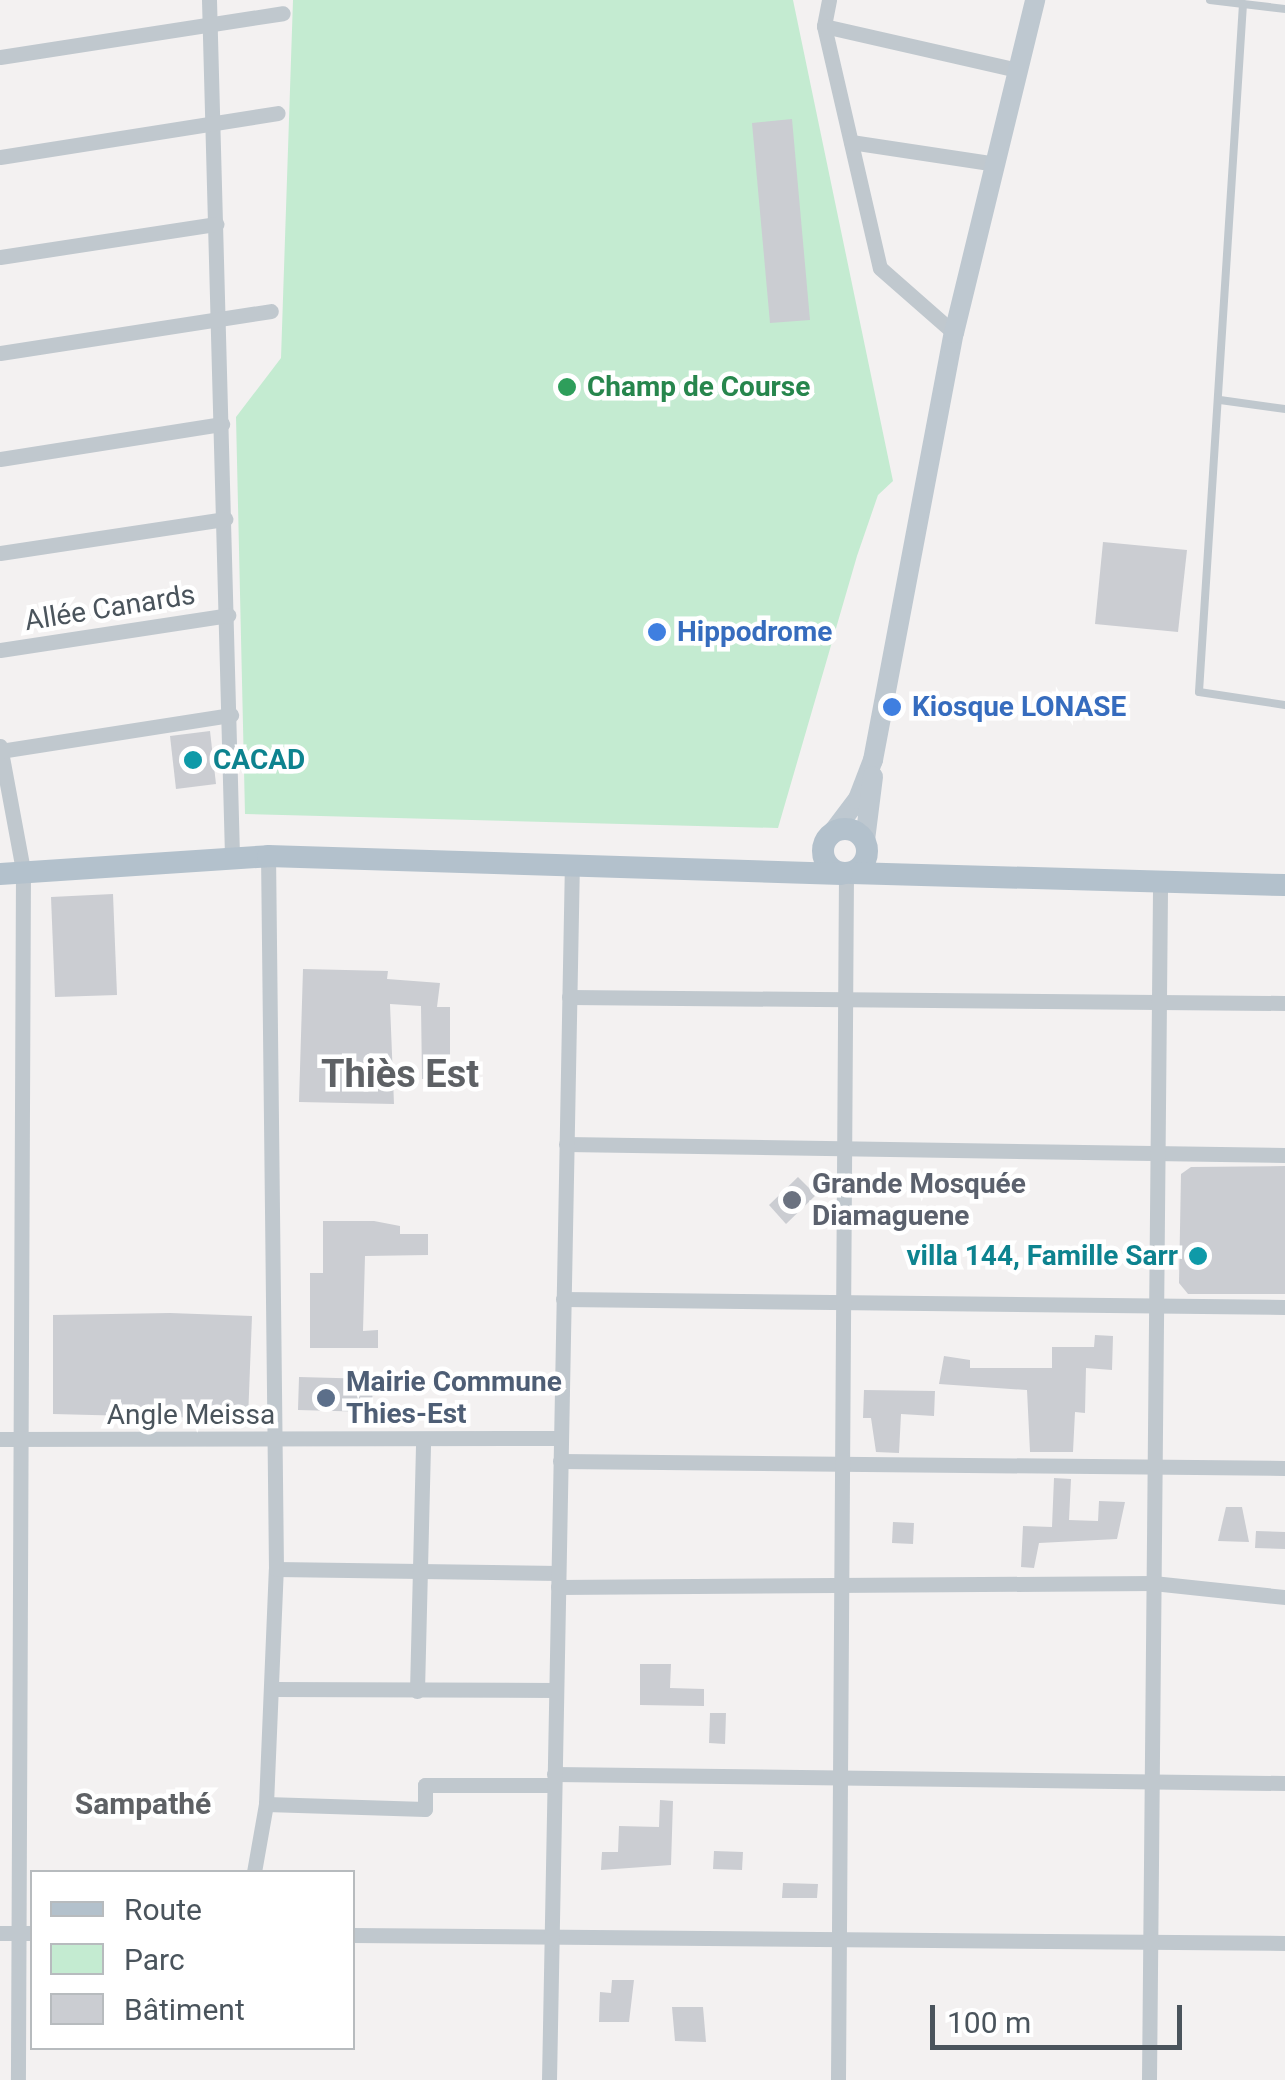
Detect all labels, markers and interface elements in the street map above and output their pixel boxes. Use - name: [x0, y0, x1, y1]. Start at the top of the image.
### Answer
- place label: Champ de Course: [587, 370, 810, 404]
- marker: Champ de Course: [556, 376, 578, 398]
- street label: Allée Canards: [22, 578, 198, 638]
- place label: Hippodrome: [677, 615, 832, 649]
- marker: Hippodrome: [646, 621, 668, 643]
- place label: Kiosque LONASE: [912, 690, 1126, 724]
- marker: Kiosque LONASE: [881, 696, 903, 718]
- place label: CACAD: [213, 743, 305, 777]
- marker: CACAD: [182, 749, 204, 771]
- district label: Thiès Est: [321, 1052, 479, 1098]
- place label: Grande Mosquée Diamaguene: [812, 1167, 1026, 1233]
- marker: Grande Mosquée Diamaguene: [781, 1189, 803, 1211]
- place label: villa 144, Famille Sarr: [906, 1239, 1178, 1273]
- marker: villa 144, Famille Sarr: [1187, 1245, 1209, 1267]
- place label: Mairie Commune Thies-Est: [346, 1365, 562, 1431]
- marker: Mairie Commune Thies-Est: [315, 1387, 337, 1409]
- street label: Angle Meissa: [107, 1398, 275, 1432]
- district label: Sampathé: [75, 1786, 211, 1822]
- legend: [30, 1870, 355, 2050]
- text: Route: [124, 1892, 202, 1927]
- text: Parc: [124, 1942, 185, 1977]
- scale bar: [935, 1985, 1188, 2047]
- text: Bâtiment: [124, 1992, 245, 2027]
- text: 100 m: [947, 2005, 1031, 2040]

